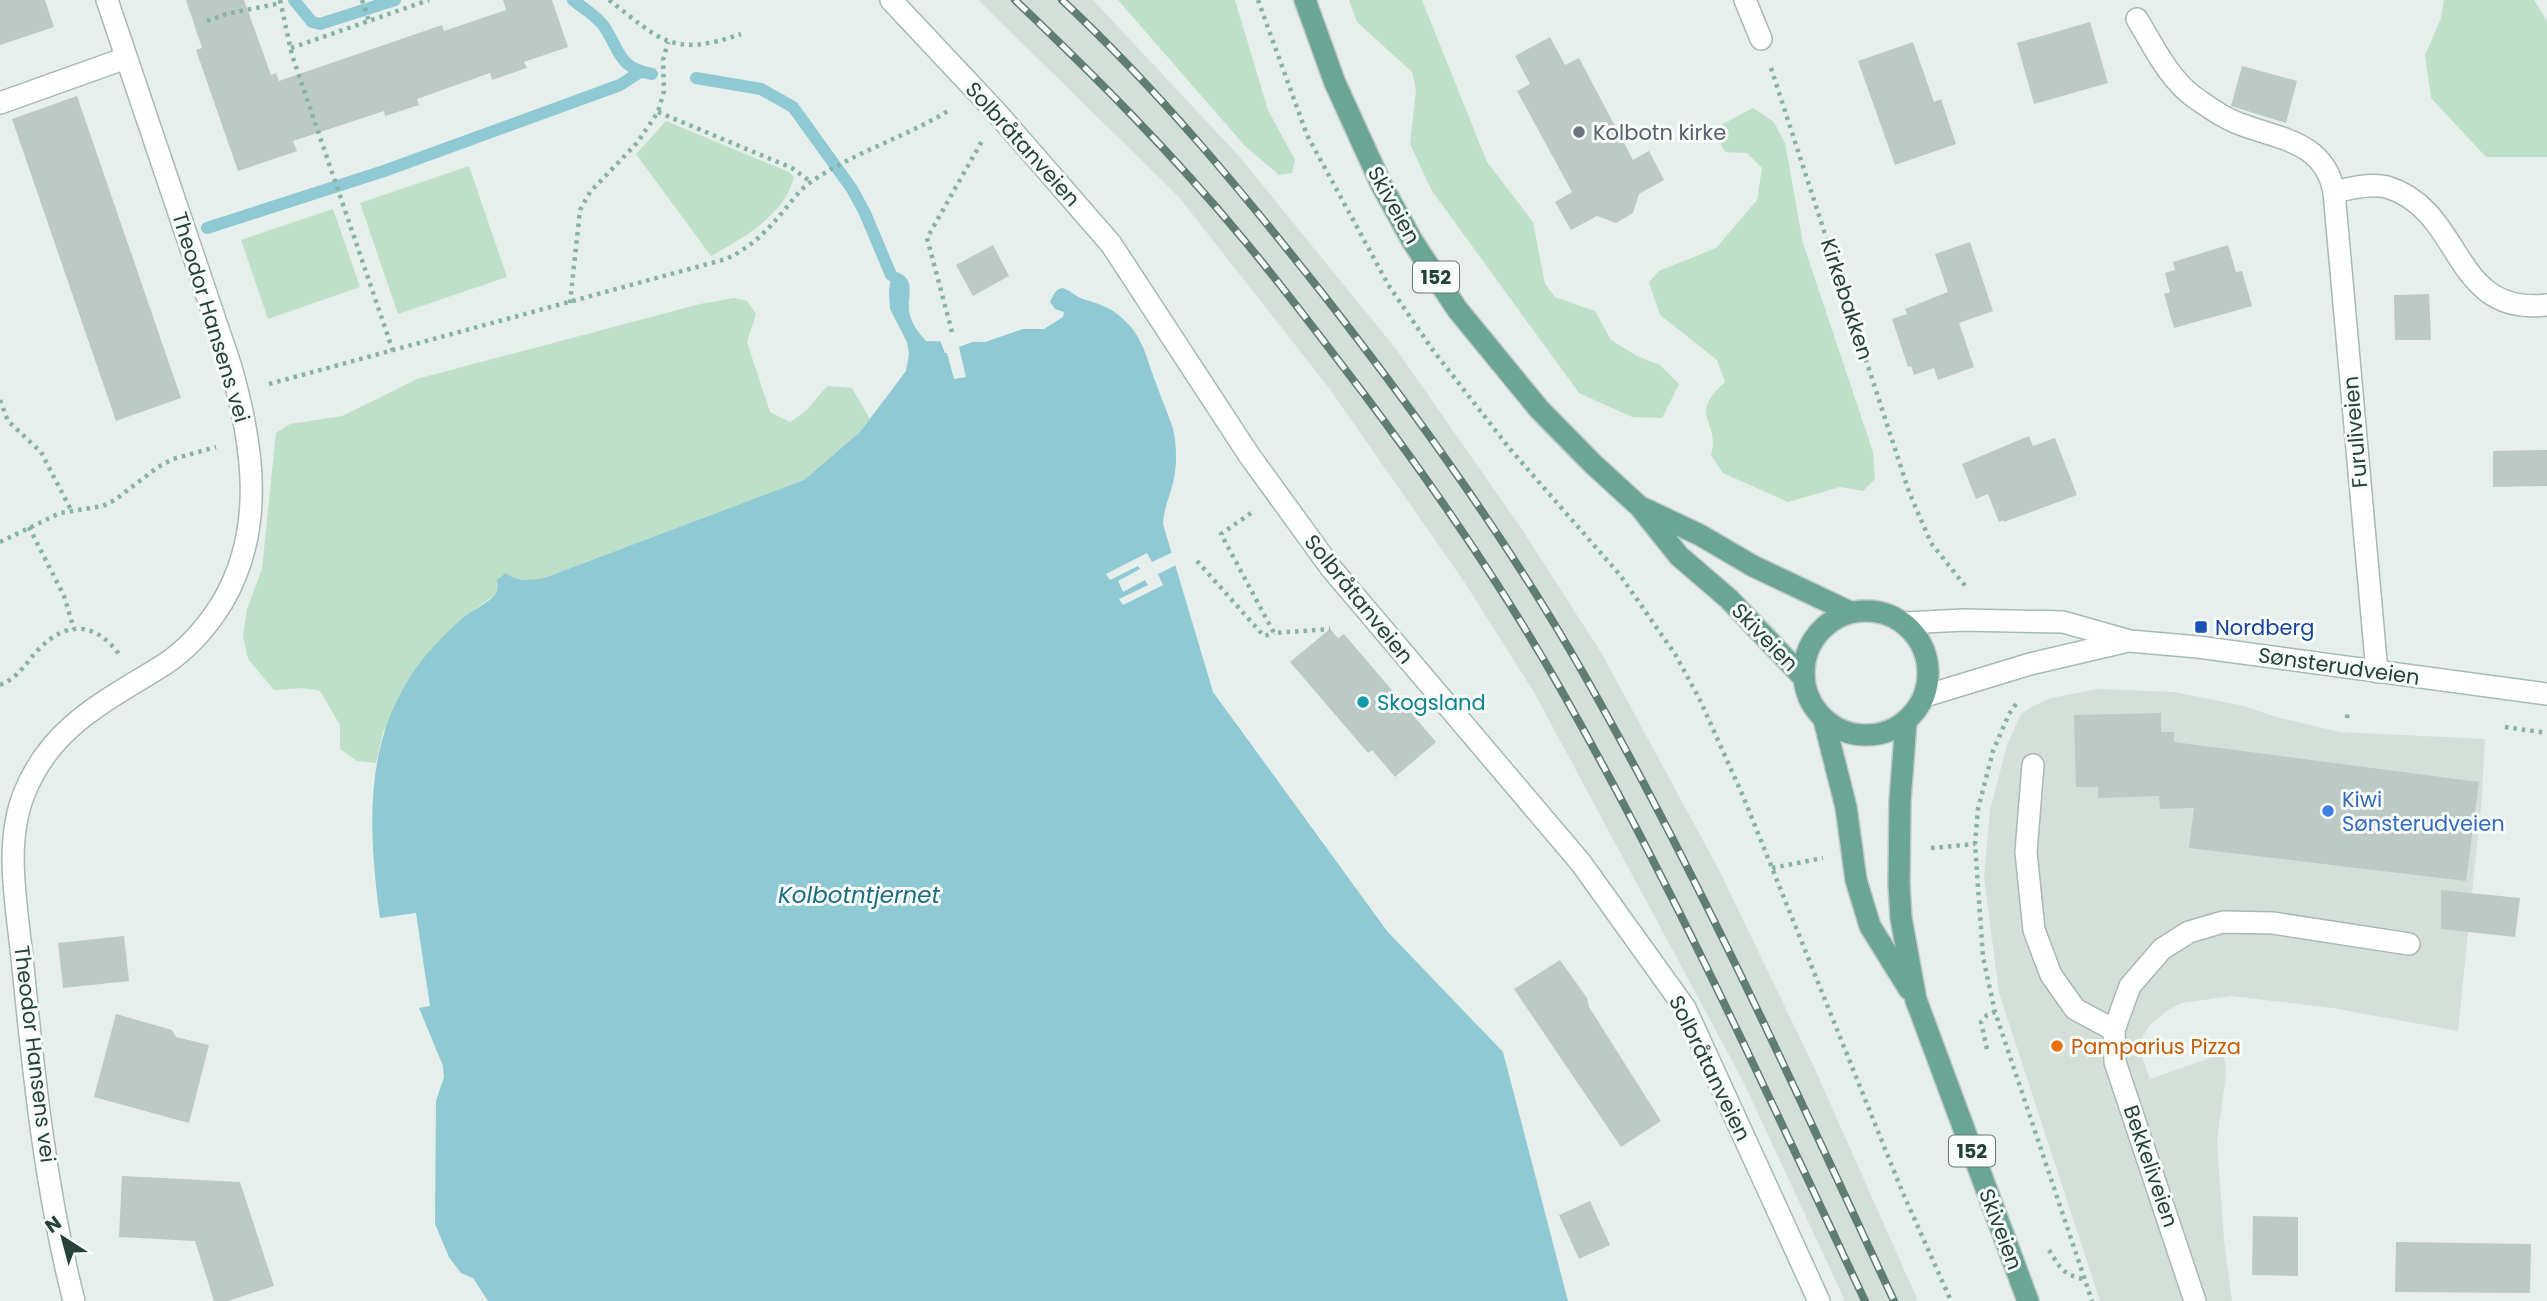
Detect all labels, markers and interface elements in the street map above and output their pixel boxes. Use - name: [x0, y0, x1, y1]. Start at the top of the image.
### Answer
- street label: Solbråtanveien: [959, 75, 1087, 213]
- place label: Kolbotn kirke: [1593, 118, 1726, 147]
- marker: Kolbotn kirke: [1571, 124, 1587, 140]
- street label: Skiveien: [1361, 161, 1427, 249]
- street label: Theodor Hansens vei: [165, 208, 257, 426]
- street label: Kirkebakken: [1814, 235, 1880, 363]
- road number: 152: [1413, 262, 1459, 292]
- street label: Furuliveien: [2336, 375, 2374, 489]
- street label: Solbråtanveien: [1298, 528, 1420, 670]
- street label: Skiveien: [1725, 596, 1805, 678]
- place label: Nordberg: [2215, 613, 2314, 642]
- marker: Nordberg: [2193, 619, 2209, 635]
- street label: Sønsterudveien: [2256, 640, 2422, 692]
- place label: Skogsland: [1377, 688, 1486, 717]
- marker: Skogsland: [1355, 694, 1371, 710]
- place label: Kiwi Sønsterudveien: [2342, 785, 2505, 838]
- marker: Kiwi Sønsterudveien: [2320, 803, 2336, 819]
- water label: Kolbotntjernet: [778, 879, 941, 911]
- street label: Theodor Hansens vei: [7, 944, 63, 1164]
- street label: Solbråtanveien: [1662, 990, 1758, 1146]
- place label: Pamparius Pizza: [2071, 1032, 2241, 1061]
- marker: Pamparius Pizza: [2049, 1038, 2065, 1054]
- street label: Bekkeliveien: [2117, 1101, 2185, 1231]
- road number: 152: [1949, 1135, 1995, 1166]
- street label: Skiveien: [1972, 1184, 2030, 1274]
- north arrow: [28, 1203, 98, 1273]
- text: N: [40, 1210, 67, 1240]

